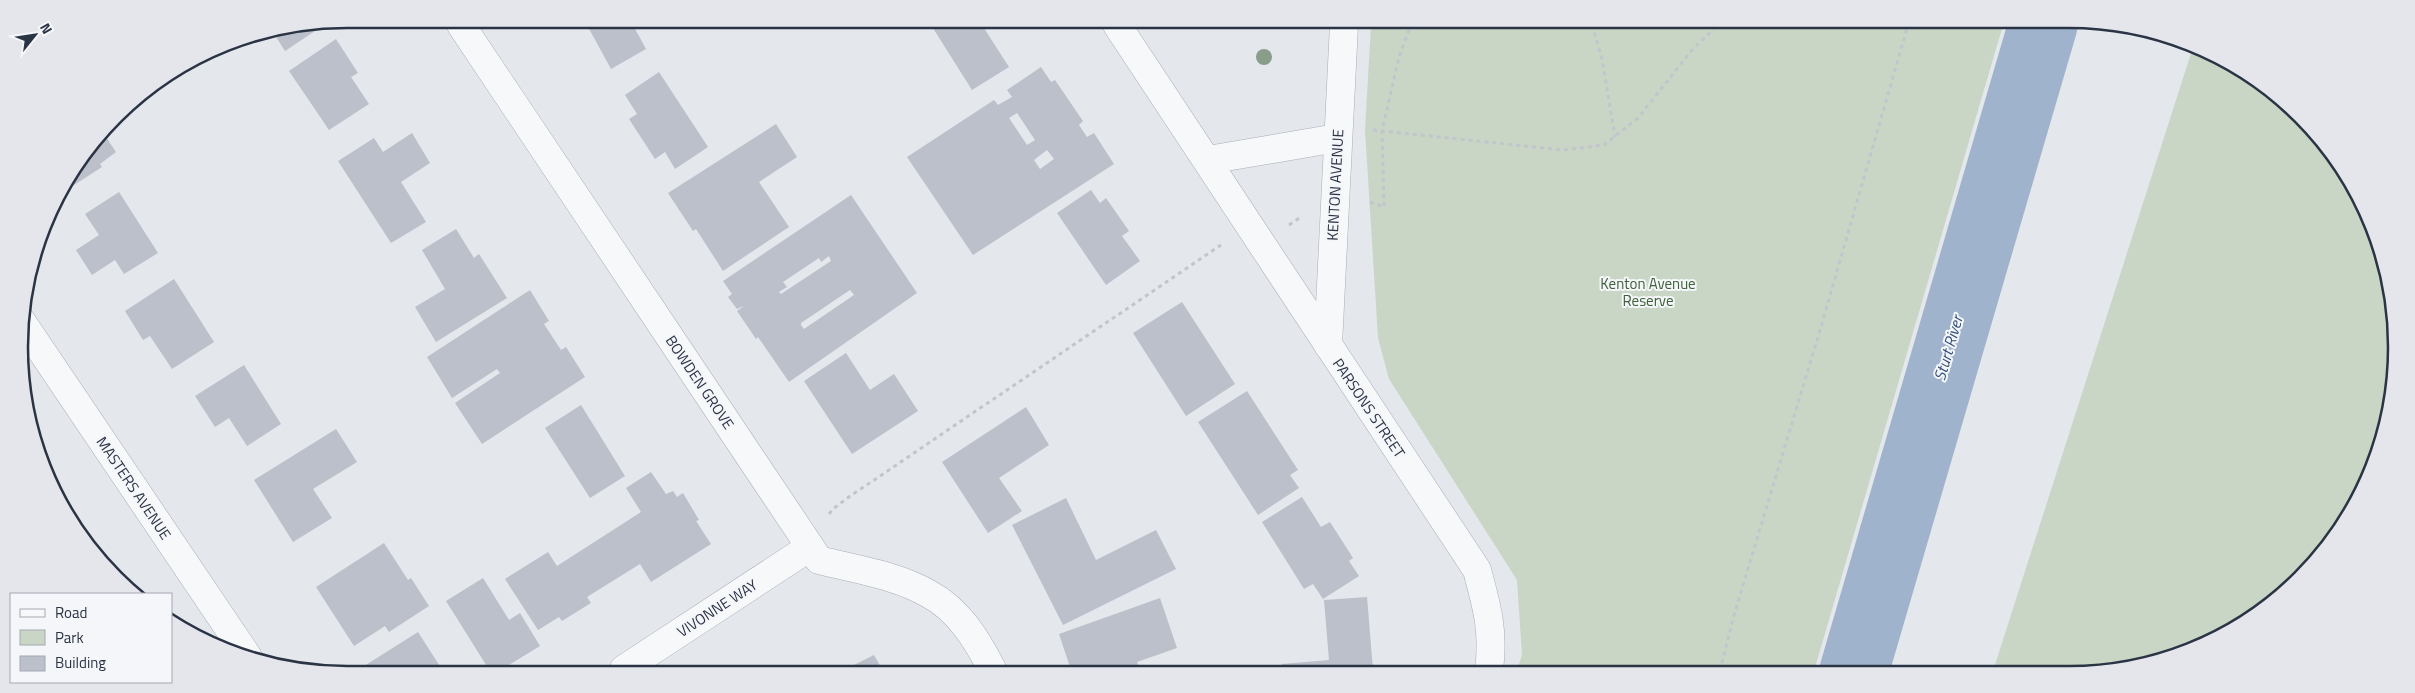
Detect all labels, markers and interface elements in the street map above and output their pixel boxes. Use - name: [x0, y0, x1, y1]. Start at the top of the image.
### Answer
- north arrow: [10, 10, 60, 60]
- text: N: [35, 19, 58, 38]
- street label: KENTON AVENUE: [1321, 129, 1349, 241]
- park label: Kenton Avenue Reserve: [1600, 272, 1696, 312]
- water label: Sturt River: [1927, 311, 1969, 383]
- street label: BOWDEN GROVE: [660, 330, 740, 434]
- street label: PARSONS STREET: [1327, 354, 1411, 463]
- street label: MASTERS AVENUE: [91, 432, 177, 544]
- street label: VIVONNE WAY: [672, 573, 762, 643]
- legend: [10, 593, 172, 683]
- text: Road: [55, 601, 87, 624]
- text: Park: [55, 626, 84, 649]
- text: Building: [55, 651, 106, 674]

